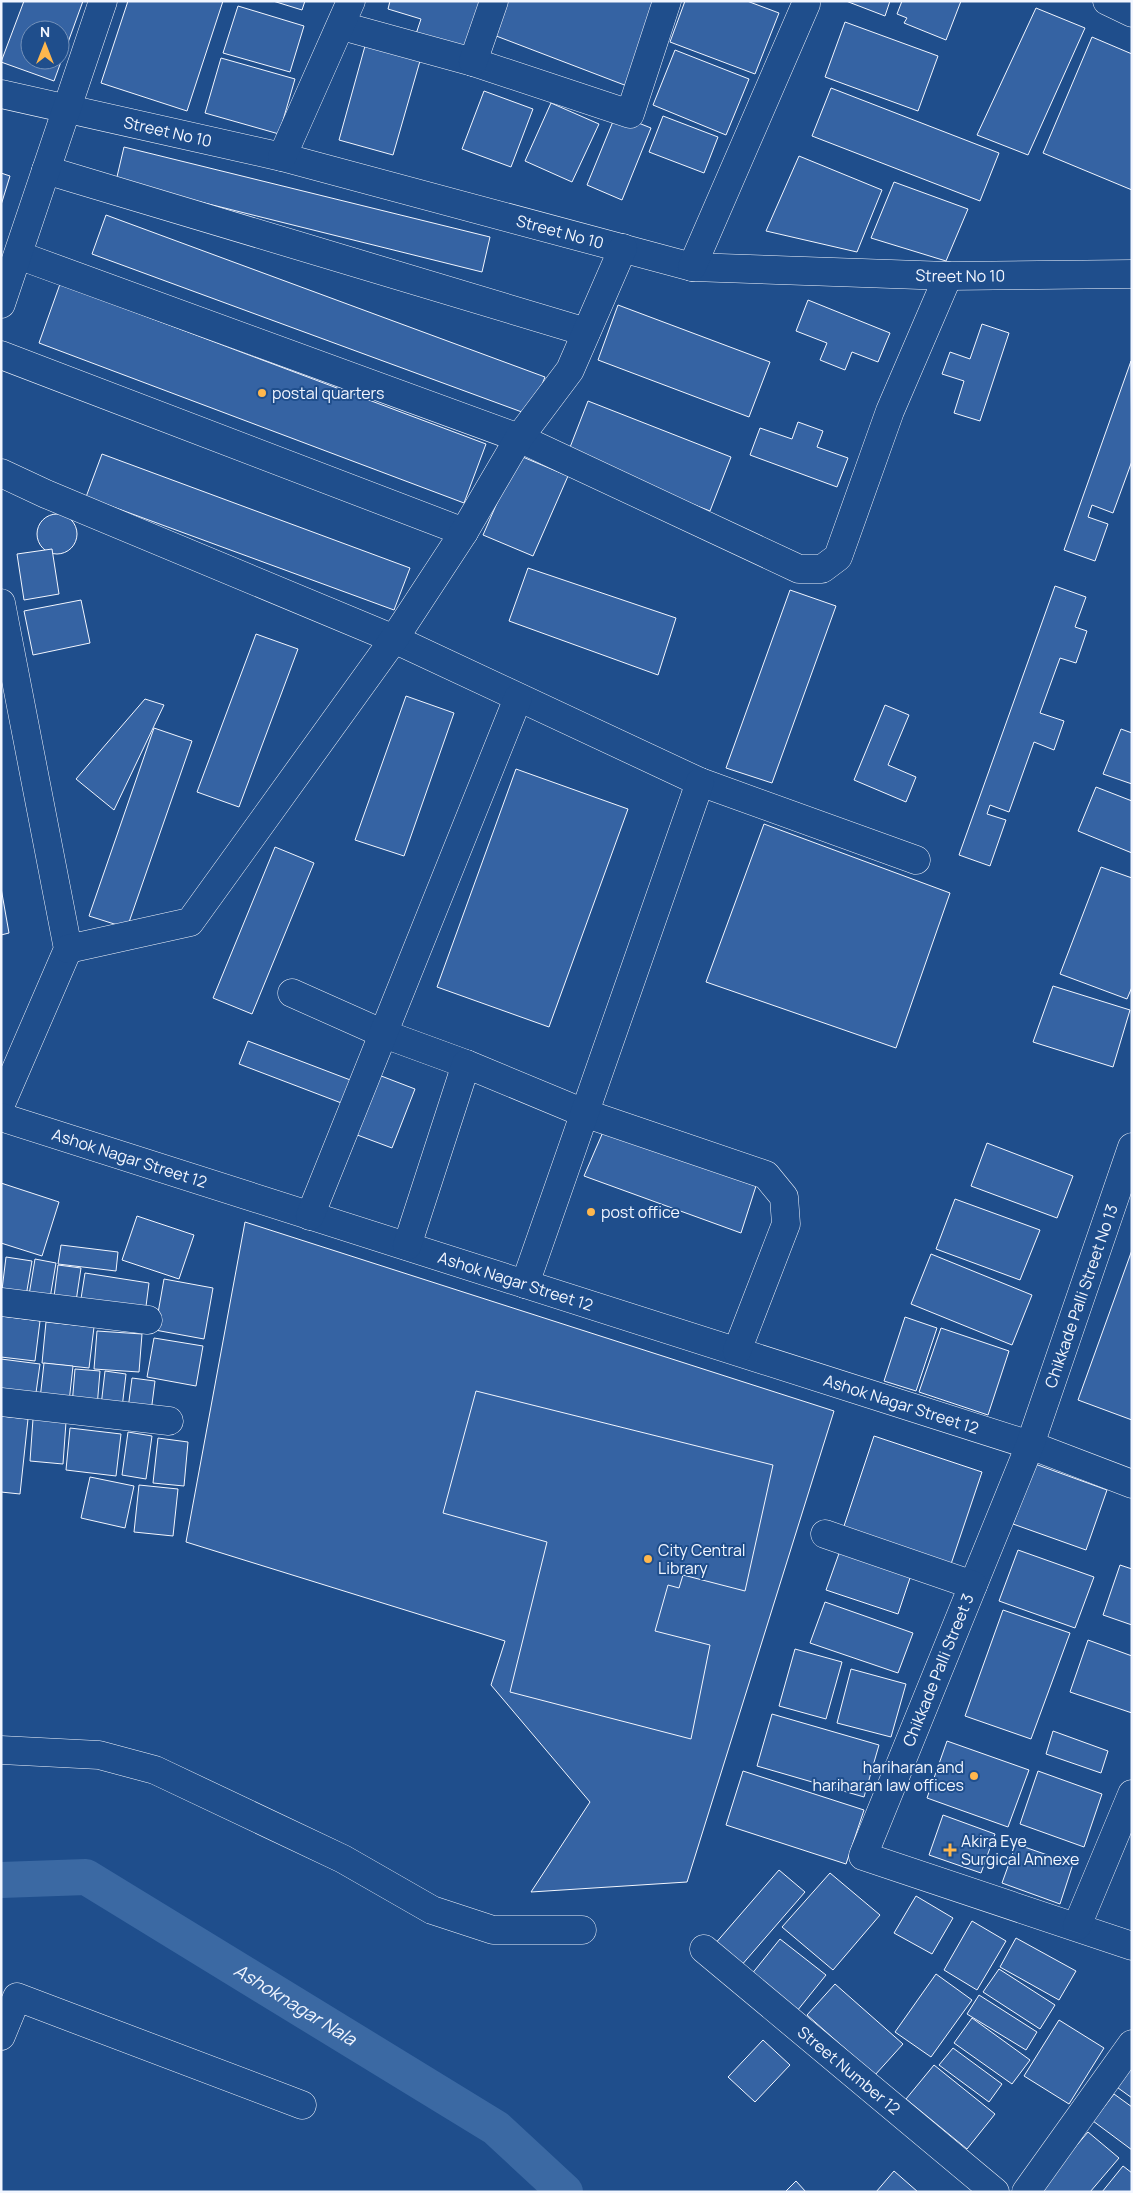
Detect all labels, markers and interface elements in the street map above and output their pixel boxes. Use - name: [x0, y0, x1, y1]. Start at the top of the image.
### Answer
- north arrow: [20, 20, 70, 70]
- text: N: [40, 22, 50, 41]
- street label: Street No 10: [122, 111, 214, 152]
- street label: Street No 10: [514, 209, 606, 254]
- street label: Street No 10: [915, 264, 1005, 287]
- place label: postal quarters: [272, 382, 384, 404]
- marker: postal quarters: [256, 387, 268, 399]
- street label: Ashok Nagar Street 12: [49, 1123, 210, 1193]
- place label: post office: [601, 1201, 680, 1223]
- street label: Chikkade Palli Street No 13: [1039, 1201, 1123, 1391]
- marker: post office: [585, 1206, 597, 1218]
- street label: Ashok Nagar Street 12: [435, 1246, 596, 1316]
- street label: Ashok Nagar Street 12: [821, 1369, 982, 1439]
- place label: City Central Library: [658, 1539, 746, 1579]
- marker: City Central Library: [642, 1553, 654, 1565]
- street label: Chikkade Palli Street 3: [897, 1590, 979, 1750]
- place label: hariharan and hariharan law offices: [812, 1756, 964, 1796]
- marker: hariharan and hariharan law offices: [968, 1770, 980, 1782]
- place label: Akira Eye Surgical Annexe: [961, 1830, 1079, 1870]
- marker: Akira Eye Surgical Annexe: [943, 1843, 957, 1857]
- water label: Ashoknagar Nala: [230, 1957, 362, 2051]
- street label: Street Number 12: [793, 2021, 905, 2119]

